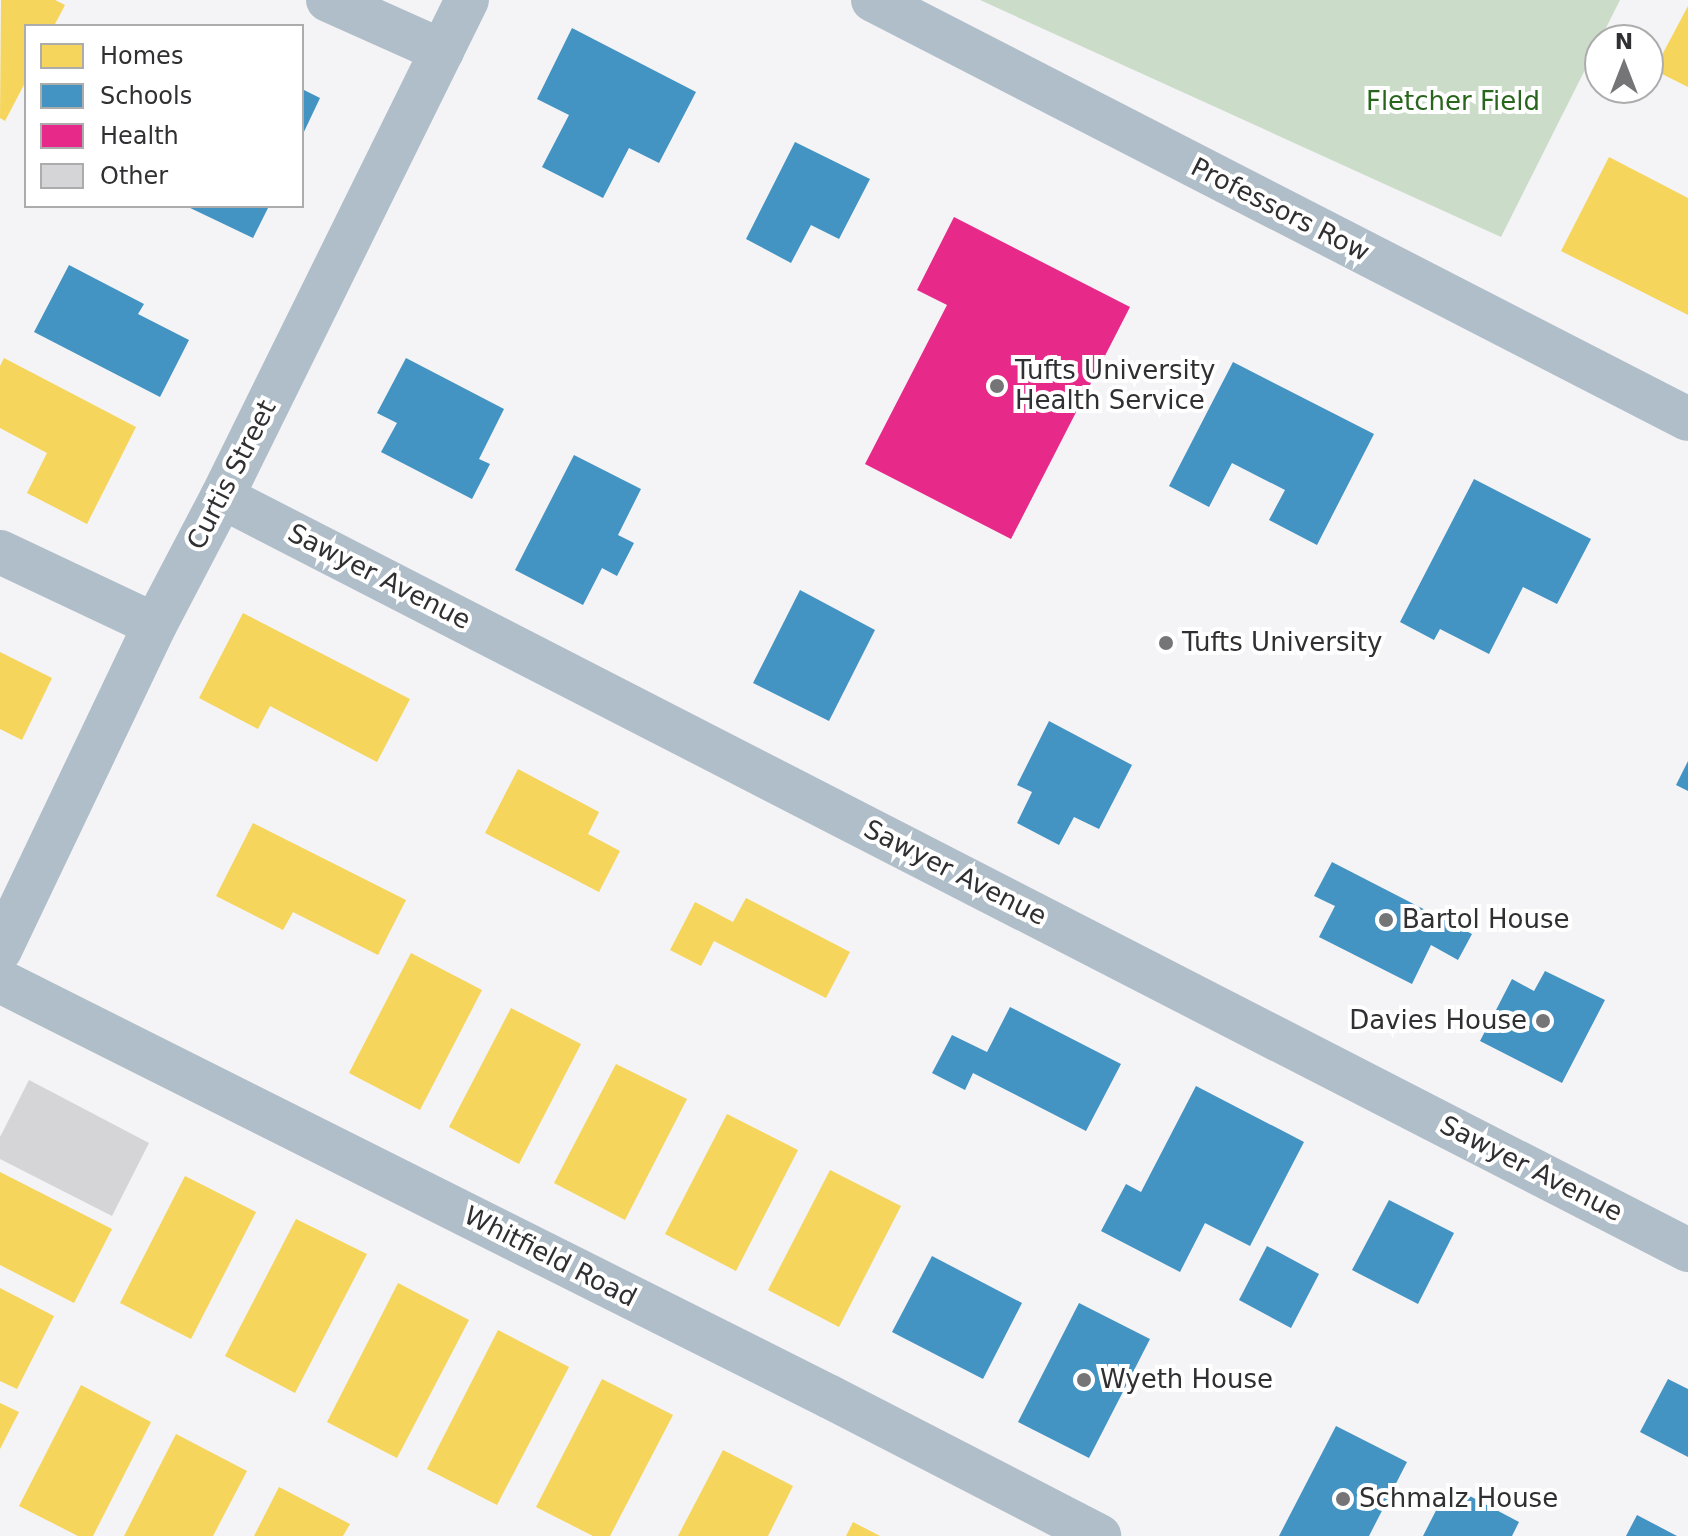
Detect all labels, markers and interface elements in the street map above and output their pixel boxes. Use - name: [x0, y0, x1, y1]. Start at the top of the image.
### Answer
- legend: [24, 24, 304, 208]
- north arrow: [1584, 24, 1664, 104]
- text: N: [1615, 29, 1633, 54]
- text: Homes: [100, 42, 183, 70]
- text: Schools: [100, 82, 192, 110]
- park label: Fletcher Field: [1366, 86, 1540, 118]
- text: Health: [100, 122, 179, 150]
- street label: Professors Row: [1186, 152, 1374, 268]
- text: Other: [100, 162, 168, 190]
- place label: Tufts University Health Service: [1015, 355, 1215, 416]
- marker: Tufts University Health Service: [986, 375, 1008, 397]
- street label: Curtis Street: [181, 395, 283, 555]
- street label: Sawyer Avenue: [283, 518, 475, 636]
- place label: Tufts University: [1182, 627, 1382, 659]
- marker: Tufts University: [1157, 634, 1175, 652]
- street label: Sawyer Avenue: [859, 814, 1051, 932]
- place label: Bartol House: [1402, 904, 1570, 936]
- marker: Bartol House: [1377, 911, 1395, 929]
- place label: Davies House: [1349, 1005, 1527, 1037]
- marker: Davies House: [1534, 1012, 1552, 1030]
- street label: Sawyer Avenue: [1435, 1110, 1627, 1228]
- street label: Whitfield Road: [459, 1200, 641, 1314]
- place label: Wyeth House: [1100, 1364, 1273, 1396]
- marker: Wyeth House: [1075, 1371, 1093, 1389]
- place label: Schmalz House: [1359, 1483, 1558, 1515]
- marker: Schmalz House: [1334, 1490, 1352, 1508]

